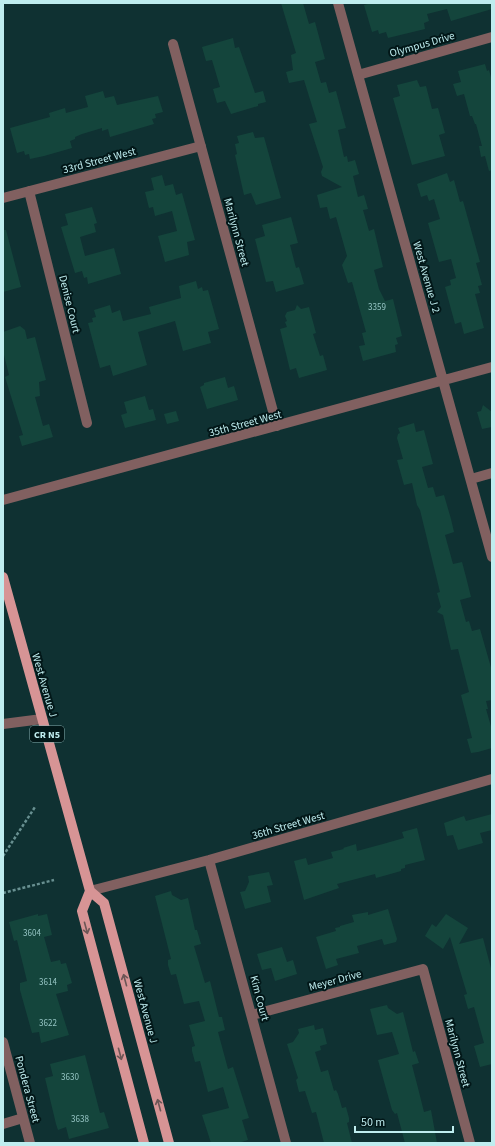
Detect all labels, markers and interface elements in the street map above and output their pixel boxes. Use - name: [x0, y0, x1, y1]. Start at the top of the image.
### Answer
- street label: Olympus Drive: [388, 28, 457, 61]
- street label: 33rd Street West: [61, 143, 138, 177]
- street label: Marilynn Street: [220, 196, 253, 268]
- street label: West Avenue J 2: [409, 240, 444, 315]
- street label: Denise Court: [55, 274, 84, 335]
- house number: 3359: [368, 301, 386, 314]
- street label: 35th Street West: [207, 406, 283, 440]
- street label: West Avenue J: [28, 651, 61, 719]
- road number: CR N5: [30, 726, 64, 742]
- street label: 36th Street West: [250, 808, 326, 843]
- one-way arrow: [83, 921, 91, 934]
- house number: 3604: [23, 927, 41, 940]
- street label: Meyer Drive: [307, 966, 364, 995]
- one-way arrow: [121, 974, 128, 987]
- street label: Kim Court: [246, 974, 273, 1023]
- house number: 3614: [39, 976, 57, 989]
- street label: West Avenue J: [130, 977, 161, 1045]
- house number: 3622: [39, 1017, 57, 1030]
- street label: Marilynn Street: [441, 1017, 474, 1089]
- one-way arrow: [117, 1047, 124, 1060]
- street label: Pondera Street: [11, 1054, 44, 1124]
- house number: 3630: [61, 1071, 79, 1084]
- one-way arrow: [155, 1099, 162, 1112]
- scale bar: [355, 1108, 453, 1134]
- house number: 3638: [71, 1113, 89, 1126]
- text: 50 m: [361, 1114, 385, 1131]

